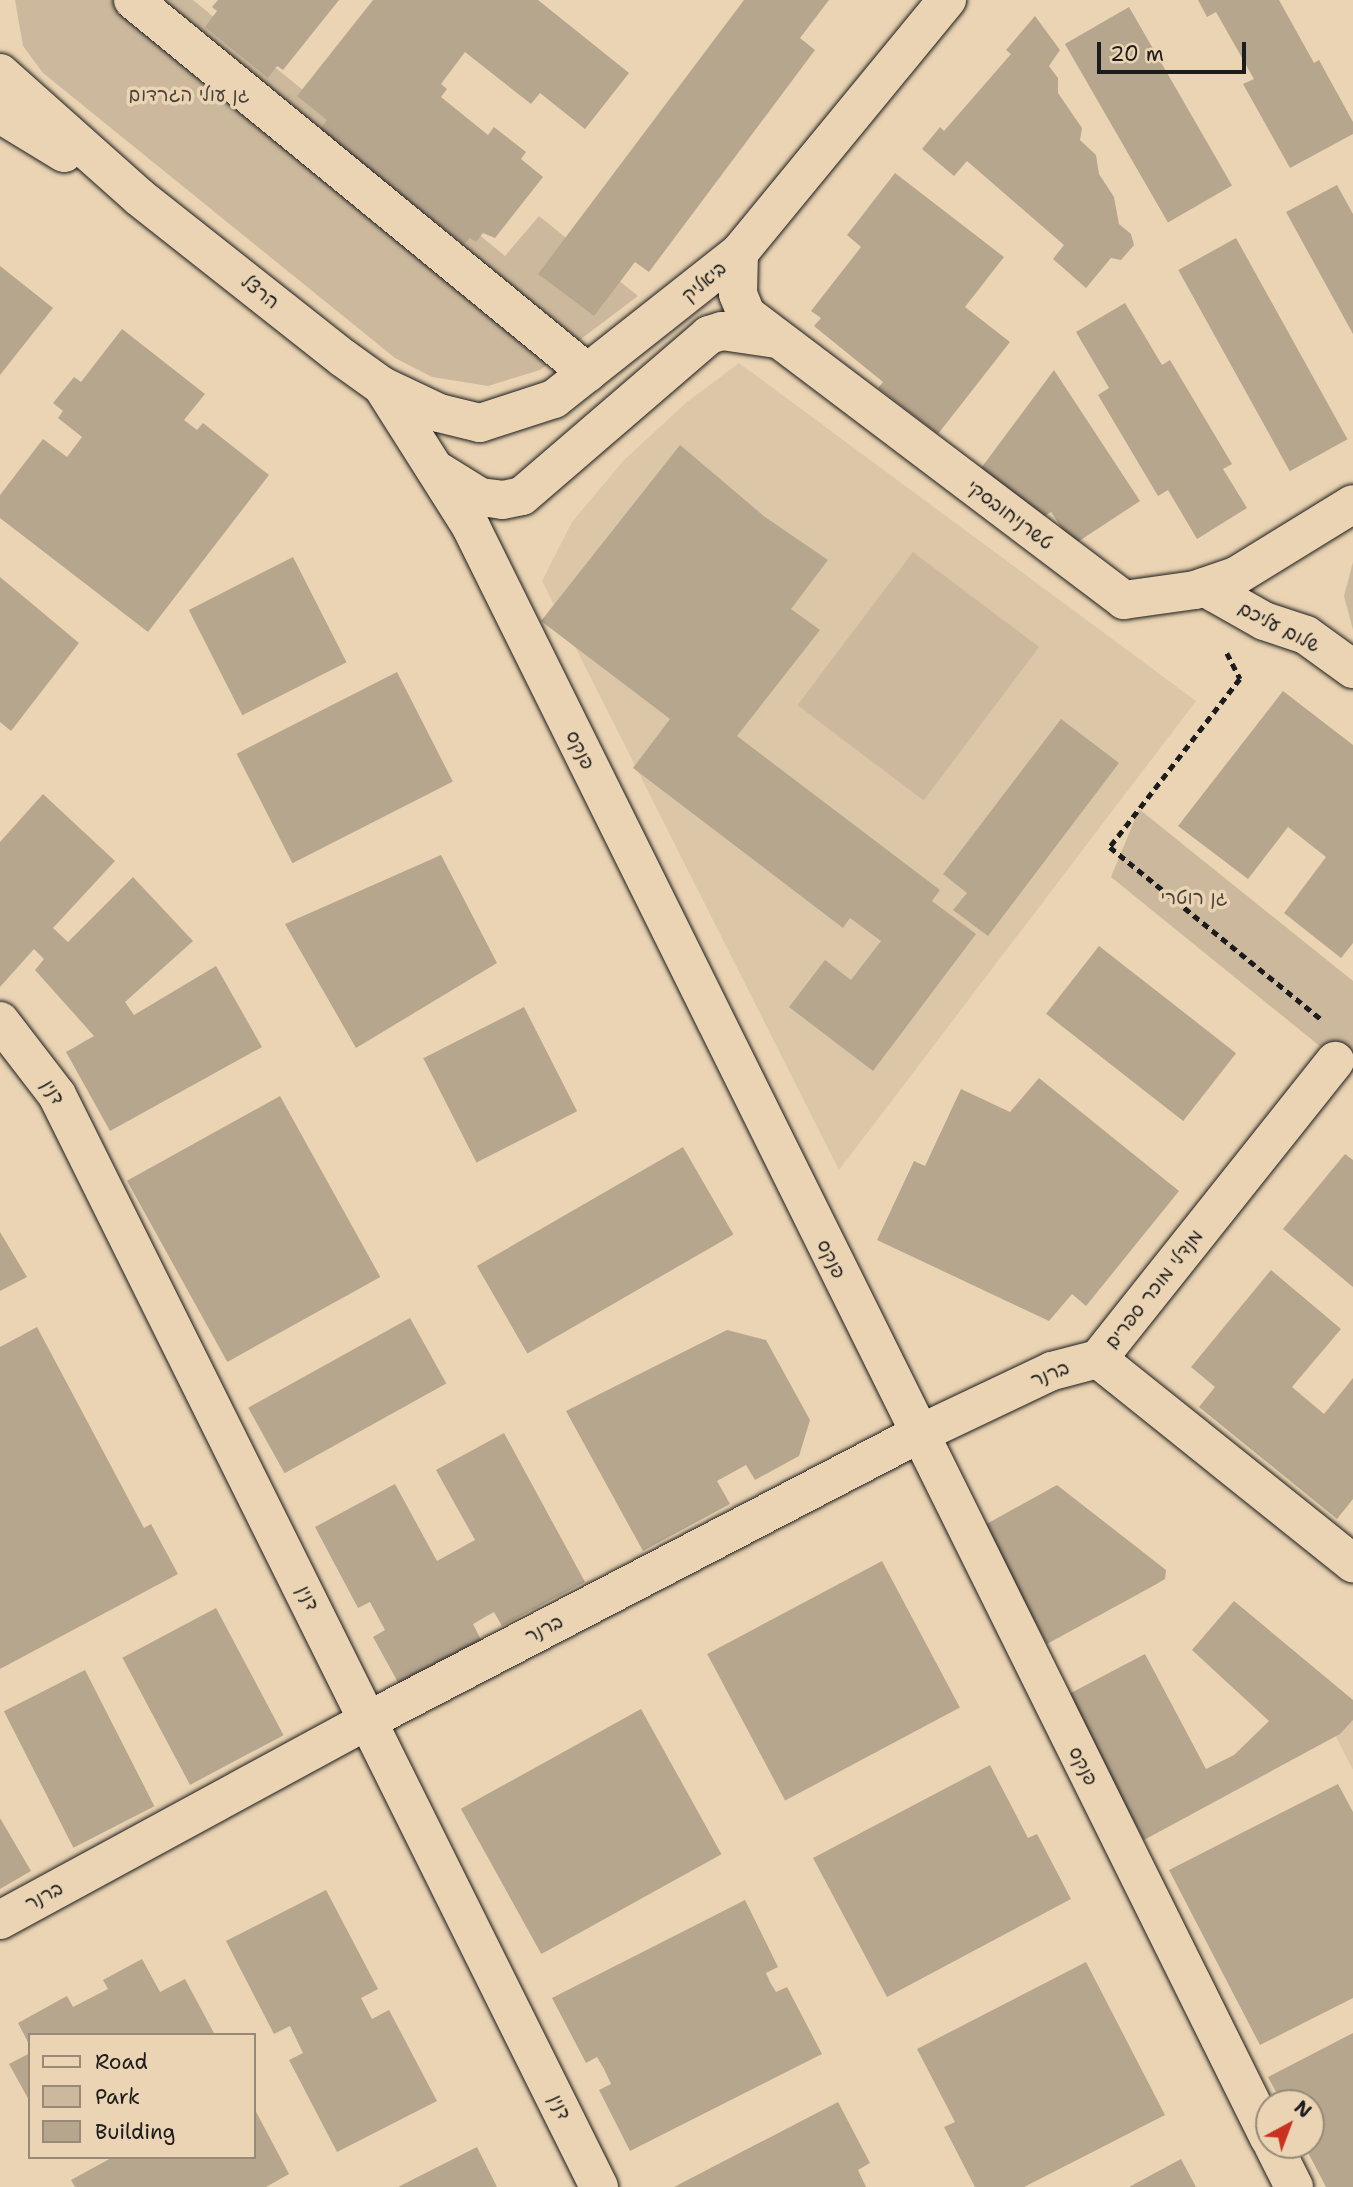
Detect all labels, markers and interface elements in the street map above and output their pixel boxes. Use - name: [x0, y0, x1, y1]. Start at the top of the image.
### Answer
- scale bar: [1101, 28, 1250, 72]
- text: 20 m: [1110, 40, 1164, 68]
- park label: גן עולי הגרדום: [129, 84, 249, 106]
- street label: ביאליק: [677, 257, 731, 307]
- street label: הרצל: [236, 270, 284, 314]
- street label: טשרניחובסקי: [962, 475, 1058, 555]
- street label: שלום עליכם: [1234, 597, 1324, 657]
- street label: פנקס: [561, 727, 599, 773]
- park label: גן רוטרי: [1160, 887, 1228, 909]
- street label: דנין: [37, 1075, 69, 1109]
- street label: מנדלי מוכר ספרים: [1100, 1225, 1208, 1353]
- street label: פנקס: [812, 1236, 850, 1282]
- street label: ברנר: [1027, 1356, 1073, 1392]
- street label: דנין: [292, 1581, 324, 1615]
- street label: ברנר: [521, 1610, 567, 1648]
- street label: פנקס: [1064, 1743, 1102, 1789]
- street label: ברנר: [21, 1877, 67, 1915]
- legend: [28, 2033, 256, 2159]
- text: Road: [95, 2048, 148, 2076]
- text: Park: [95, 2083, 140, 2111]
- north arrow: [1255, 2089, 1325, 2159]
- street label: דנין: [544, 2091, 576, 2123]
- text: N: [1289, 2095, 1317, 2124]
- text: Building: [95, 2118, 175, 2146]

